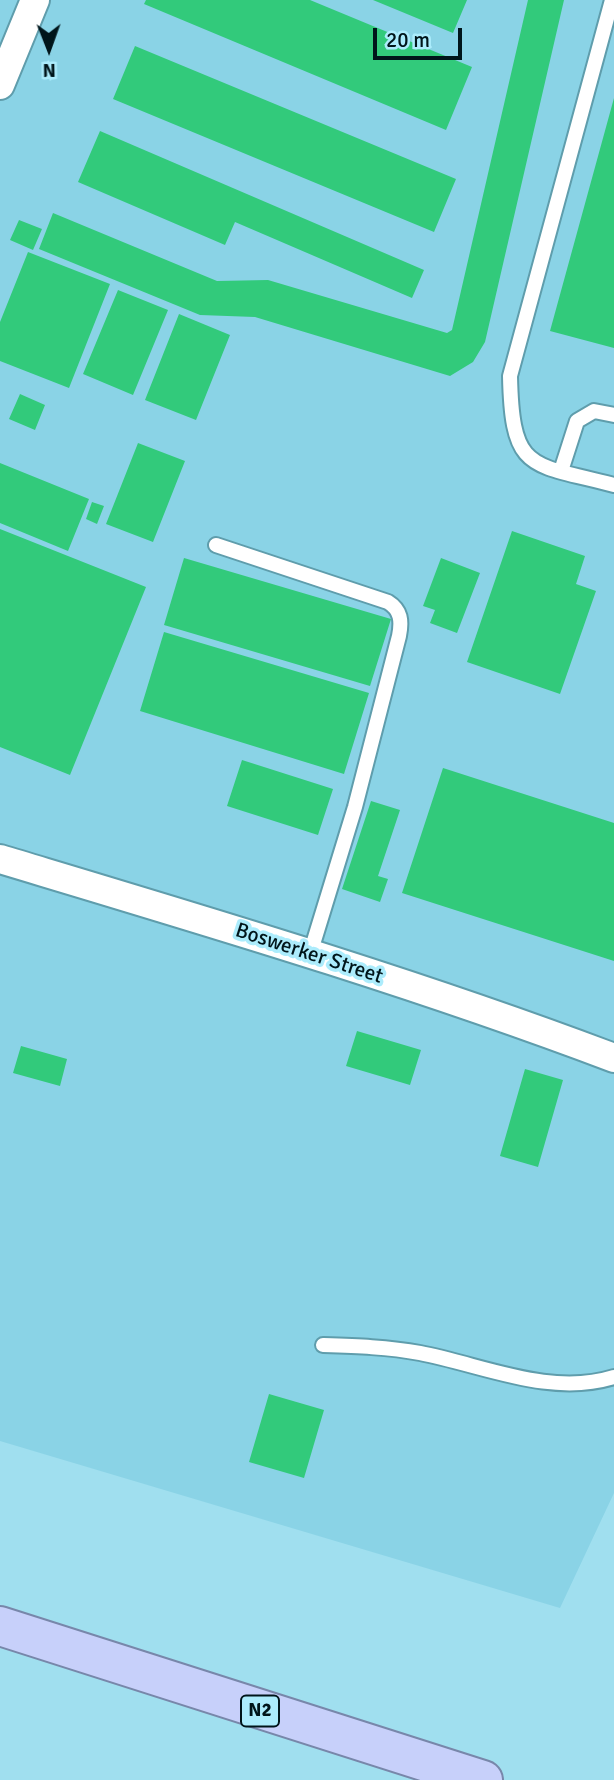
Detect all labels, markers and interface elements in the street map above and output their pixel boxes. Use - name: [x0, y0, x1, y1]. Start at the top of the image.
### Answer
- north arrow: [14, 14, 84, 84]
- scale bar: [376, 14, 465, 58]
- text: 20 m: [386, 27, 430, 53]
- text: N: [43, 58, 56, 82]
- street label: Boswerker Street: [232, 918, 386, 990]
- road number: N2: [241, 1695, 279, 1726]

